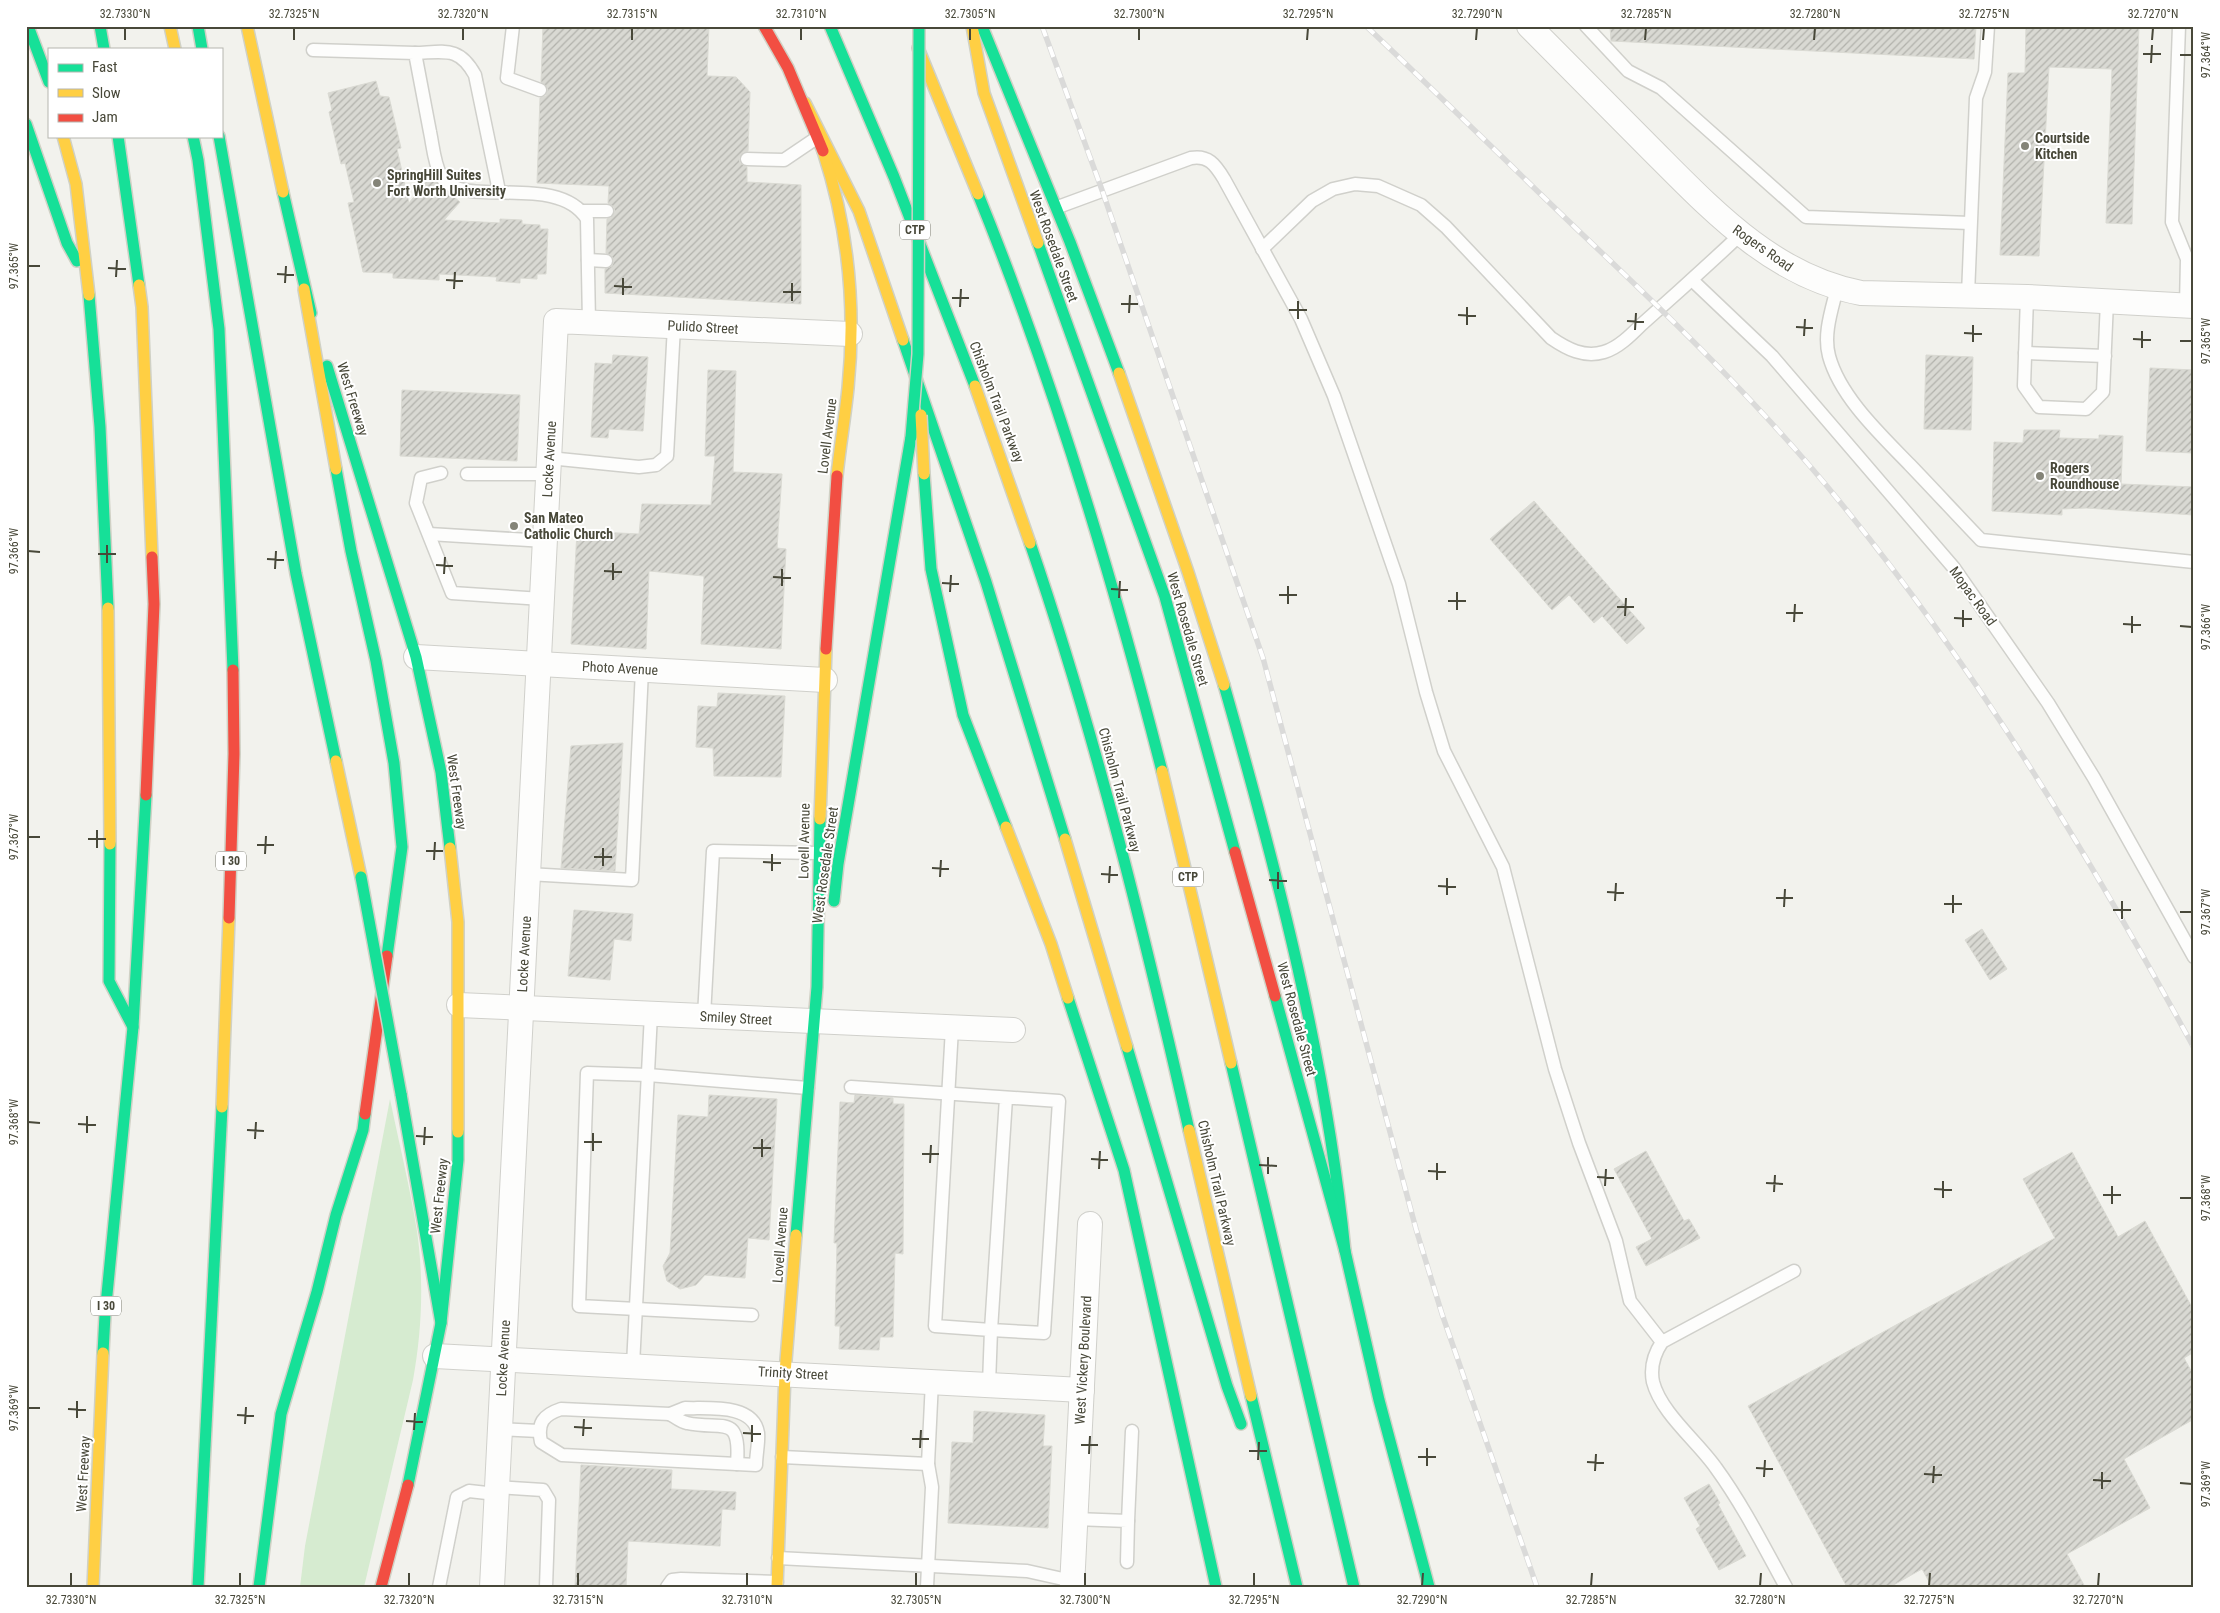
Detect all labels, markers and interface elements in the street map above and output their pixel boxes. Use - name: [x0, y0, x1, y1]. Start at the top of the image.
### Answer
- text: 32.7330°N: [100, 7, 150, 21]
- text: 32.7325°N: [269, 7, 319, 21]
- text: 32.7320°N: [438, 7, 488, 21]
- text: 32.7315°N: [607, 7, 657, 21]
- text: 32.7310°N: [776, 7, 826, 21]
- text: 32.7305°N: [945, 7, 995, 21]
- text: 32.7300°N: [1114, 7, 1164, 21]
- text: 32.7295°N: [1283, 7, 1333, 21]
- text: 32.7290°N: [1452, 7, 1502, 21]
- text: 32.7285°N: [1621, 7, 1671, 21]
- text: 32.7280°N: [1790, 7, 1840, 21]
- text: 32.7275°N: [1959, 7, 2009, 21]
- text: 32.7270°N: [2128, 7, 2178, 21]
- text: 97.364°W: [2199, 32, 2213, 78]
- legend: [48, 48, 222, 138]
- text: Fast: [92, 58, 117, 76]
- text: Slow: [92, 84, 121, 102]
- text: Jam: [92, 108, 118, 126]
- place label: Courtside Kitchen: [2035, 130, 2090, 162]
- marker: Courtside Kitchen: [2019, 140, 2031, 152]
- place label: SpringHill Suites Fort Worth University: [387, 167, 507, 199]
- marker: SpringHill Suites Fort Worth University: [371, 177, 383, 189]
- street label: West Rosedale Street: [1026, 188, 1082, 304]
- road number: CTP: [900, 220, 930, 240]
- street label: Rogers Road: [1730, 221, 1796, 275]
- text: 97.365°W: [7, 243, 21, 289]
- street label: Pulido Street: [667, 317, 739, 337]
- text: 97.365°W: [2199, 318, 2213, 364]
- street label: Chisholm Trail Parkway: [967, 339, 1028, 465]
- street label: West Freeway: [334, 360, 372, 438]
- street label: Lovell Avenue: [814, 397, 840, 475]
- street label: Locke Avenue: [539, 420, 559, 498]
- place label: Rogers Roundhouse: [2050, 460, 2120, 492]
- marker: Rogers Roundhouse: [2034, 470, 2046, 482]
- place label: San Mateo Catholic Church: [524, 510, 613, 542]
- marker: San Mateo Catholic Church: [508, 520, 520, 532]
- text: 97.366°W: [7, 528, 21, 574]
- street label: Mopac Road: [1946, 563, 2000, 629]
- street label: West Rosedale Street: [1164, 570, 1212, 688]
- text: 97.366°W: [2199, 604, 2213, 650]
- street label: Photo Avenue: [582, 658, 659, 678]
- street label: Chisholm Trail Parkway: [1096, 726, 1144, 854]
- street label: West Freeway: [444, 753, 470, 831]
- street label: Lovell Avenue: [795, 802, 813, 879]
- street label: West Rosedale Street: [809, 806, 841, 924]
- text: 97.367°W: [7, 814, 21, 860]
- road number: I 30: [216, 851, 246, 870]
- road number: CTP: [1173, 868, 1203, 886]
- text: 97.367°W: [2199, 889, 2213, 935]
- street label: Locke Avenue: [514, 915, 534, 993]
- street label: West Rosedale Street: [1274, 960, 1320, 1078]
- street label: Smiley Street: [699, 1008, 773, 1028]
- text: 97.368°W: [7, 1099, 21, 1145]
- street label: Chisholm Trail Parkway: [1195, 1119, 1239, 1248]
- street label: West Freeway: [427, 1157, 451, 1235]
- text: 97.368°W: [2199, 1175, 2213, 1221]
- street label: Lovell Avenue: [769, 1206, 791, 1283]
- street label: West Vickery Boulevard: [1072, 1295, 1094, 1425]
- road number: I 30: [91, 1296, 121, 1315]
- street label: Locke Avenue: [493, 1319, 513, 1397]
- street label: Trinity Street: [758, 1363, 828, 1383]
- text: 97.369°W: [7, 1385, 21, 1431]
- street label: West Freeway: [73, 1435, 93, 1512]
- text: 97.369°W: [2199, 1461, 2213, 1507]
- text: 32.7330°N: [46, 1593, 96, 1607]
- text: 32.7325°N: [215, 1593, 265, 1607]
- text: 32.7320°N: [384, 1593, 434, 1607]
- text: 32.7315°N: [553, 1593, 603, 1607]
- text: 32.7310°N: [722, 1593, 772, 1607]
- text: 32.7305°N: [891, 1593, 941, 1607]
- text: 32.7300°N: [1060, 1593, 1110, 1607]
- text: 32.7295°N: [1229, 1593, 1279, 1607]
- text: 32.7290°N: [1397, 1593, 1447, 1607]
- text: 32.7285°N: [1566, 1593, 1616, 1607]
- text: 32.7280°N: [1735, 1593, 1785, 1607]
- text: 32.7275°N: [1904, 1593, 1954, 1607]
- text: 32.7270°N: [2073, 1593, 2123, 1607]

